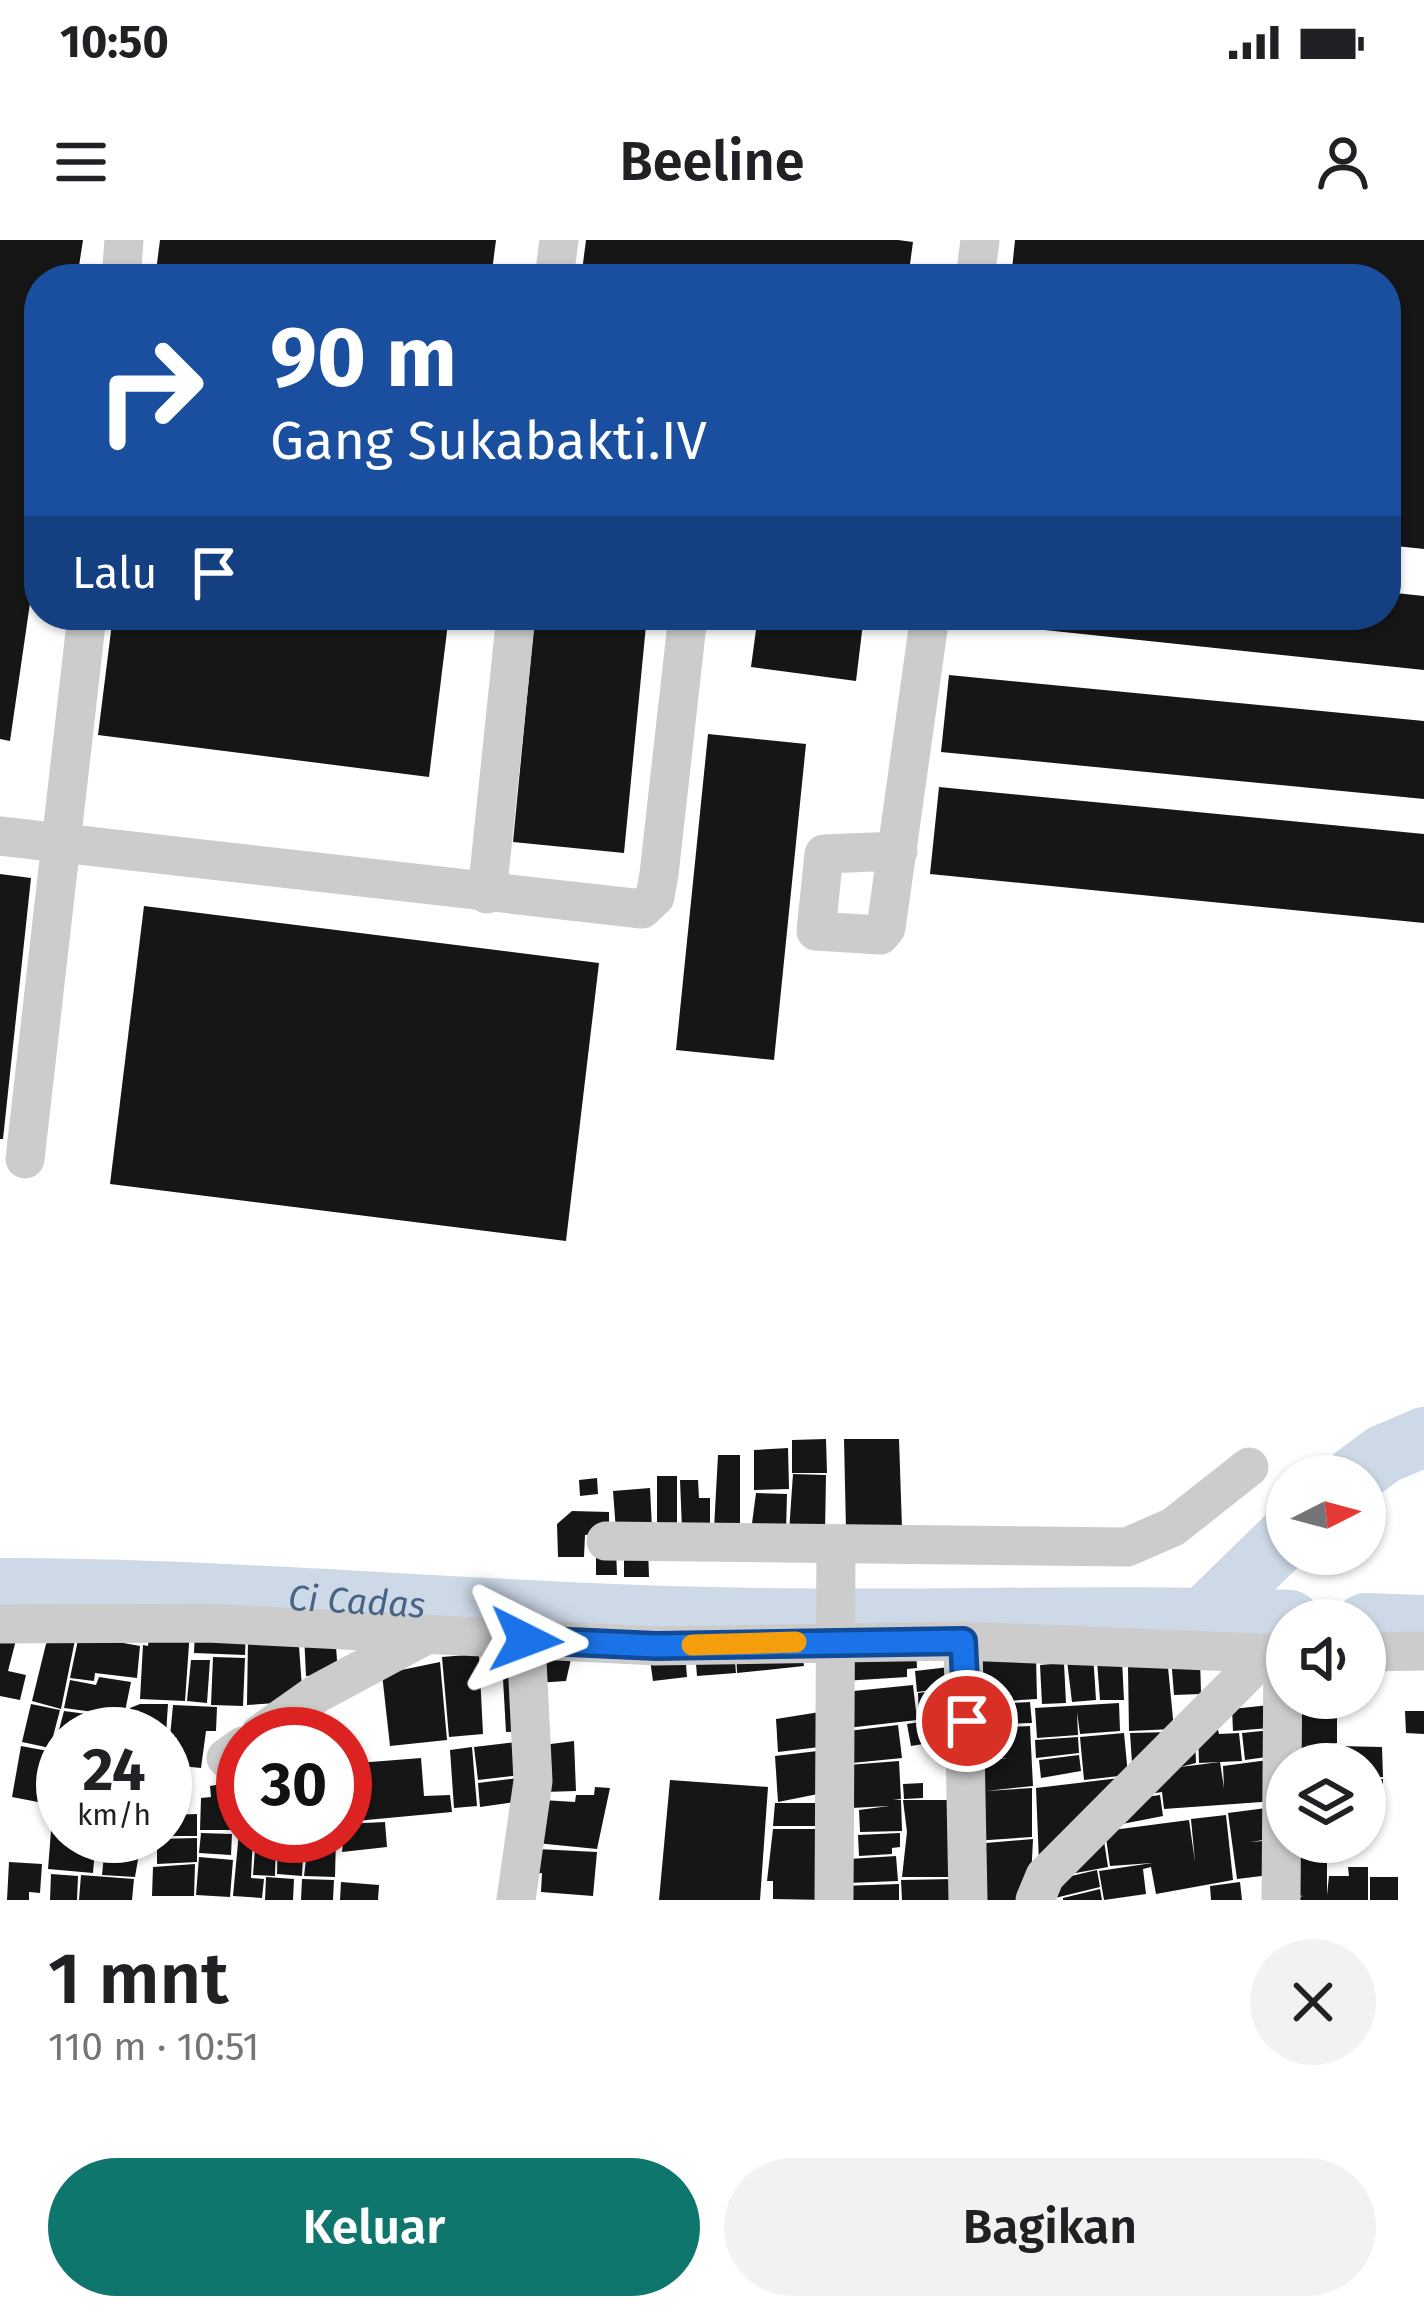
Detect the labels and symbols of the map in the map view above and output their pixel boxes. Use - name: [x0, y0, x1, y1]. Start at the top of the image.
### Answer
- north arrow: [1266, 1455, 1386, 1575]
- water label: Ci Cadas: [287, 1576, 426, 1628]
- position arrow: [463, 1577, 589, 1703]
- pin: [916, 1670, 1018, 1772]
- speed limit sign: 30: [216, 1707, 372, 1863]

